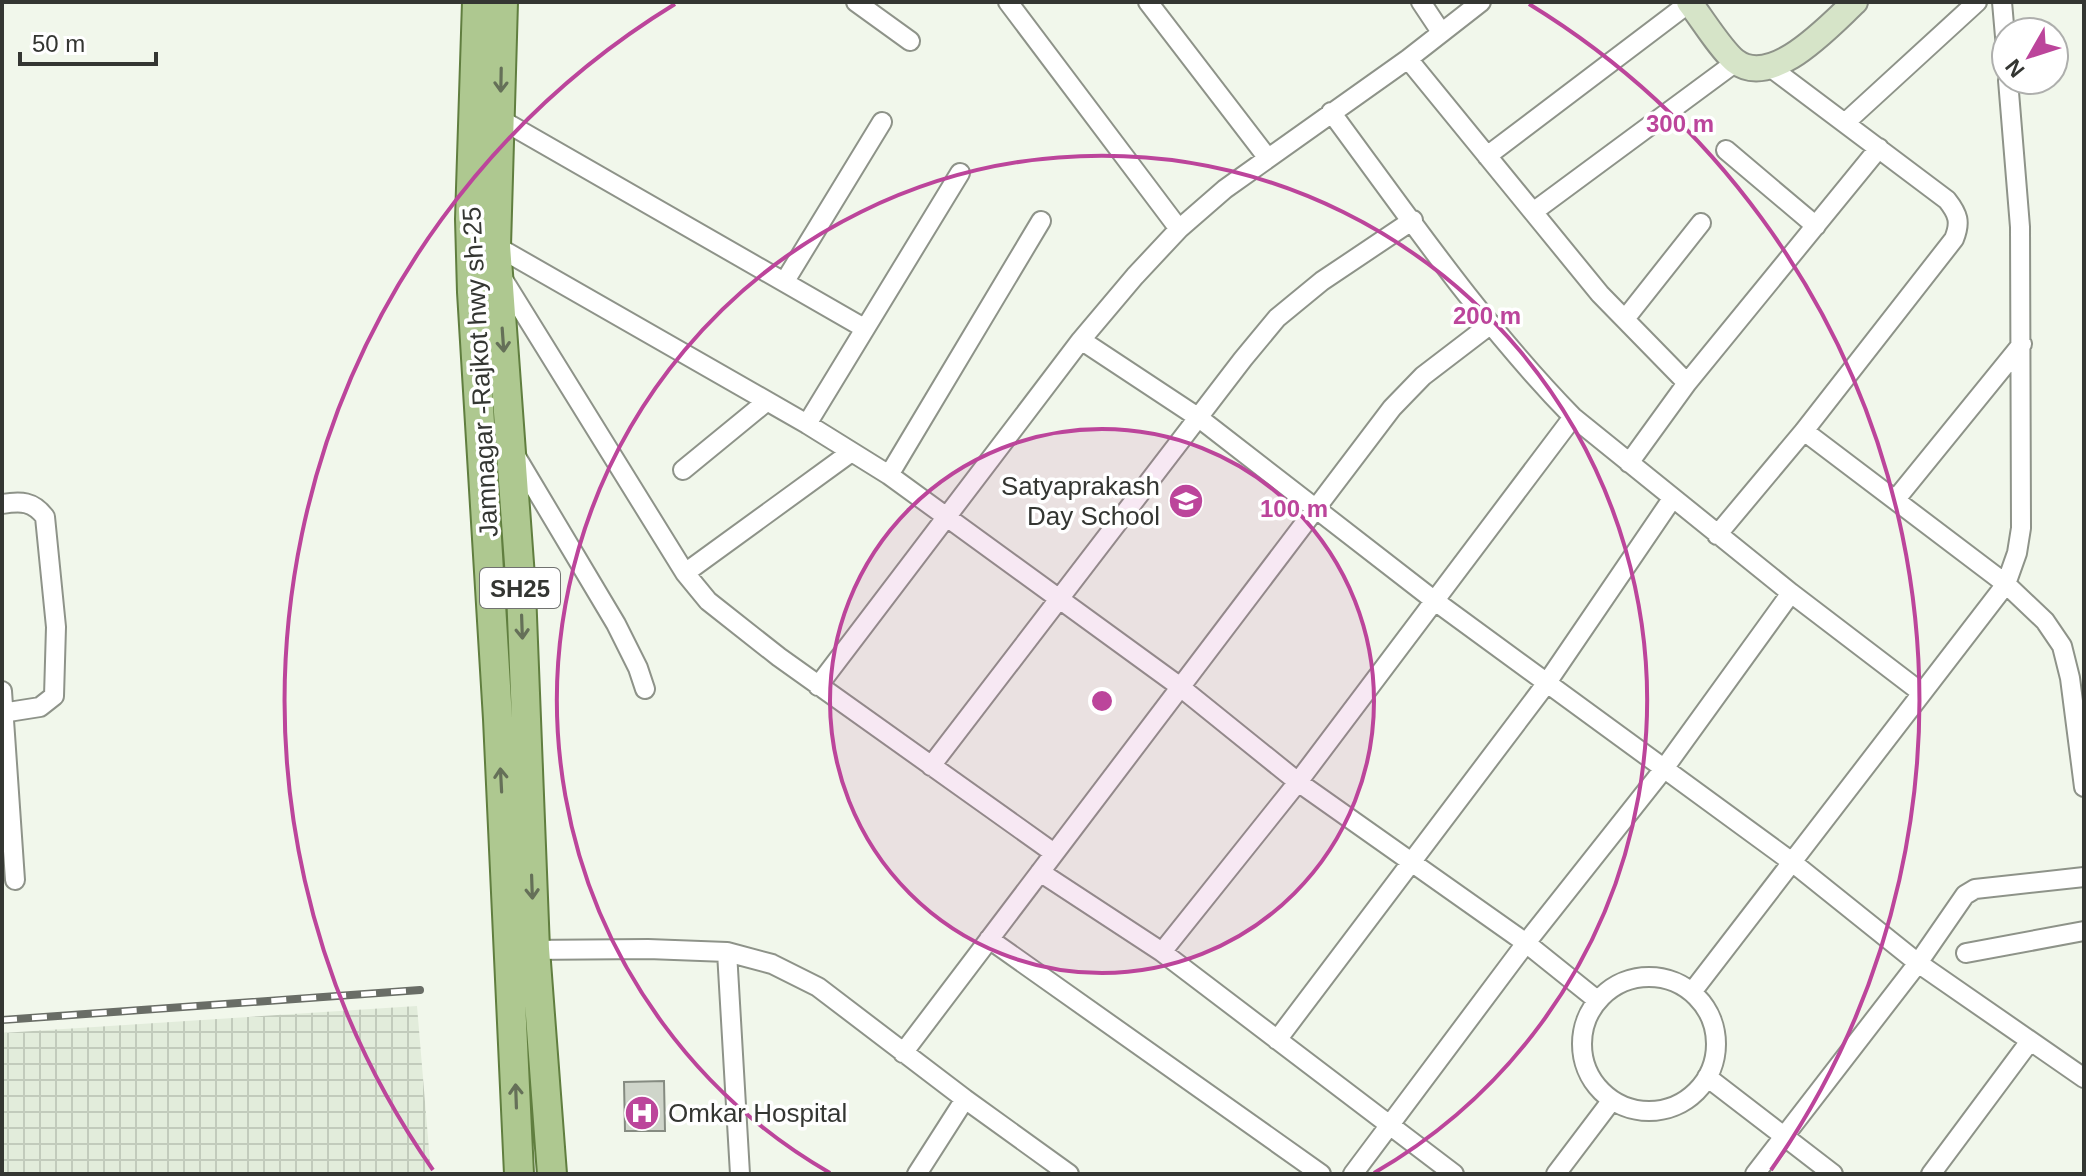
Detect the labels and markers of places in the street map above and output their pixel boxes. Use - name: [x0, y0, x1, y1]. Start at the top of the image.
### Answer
- place label: Satyaprakash Day School: [1001, 471, 1160, 531]
- school or university icon: Satyaprakash Day School: [1167, 482, 1205, 520]
- centre of rings: [1088, 687, 1116, 715]
- hospital icon: Omkar Hospital: [623, 1094, 661, 1132]
- place label: Omkar Hospital: [668, 1098, 847, 1128]

